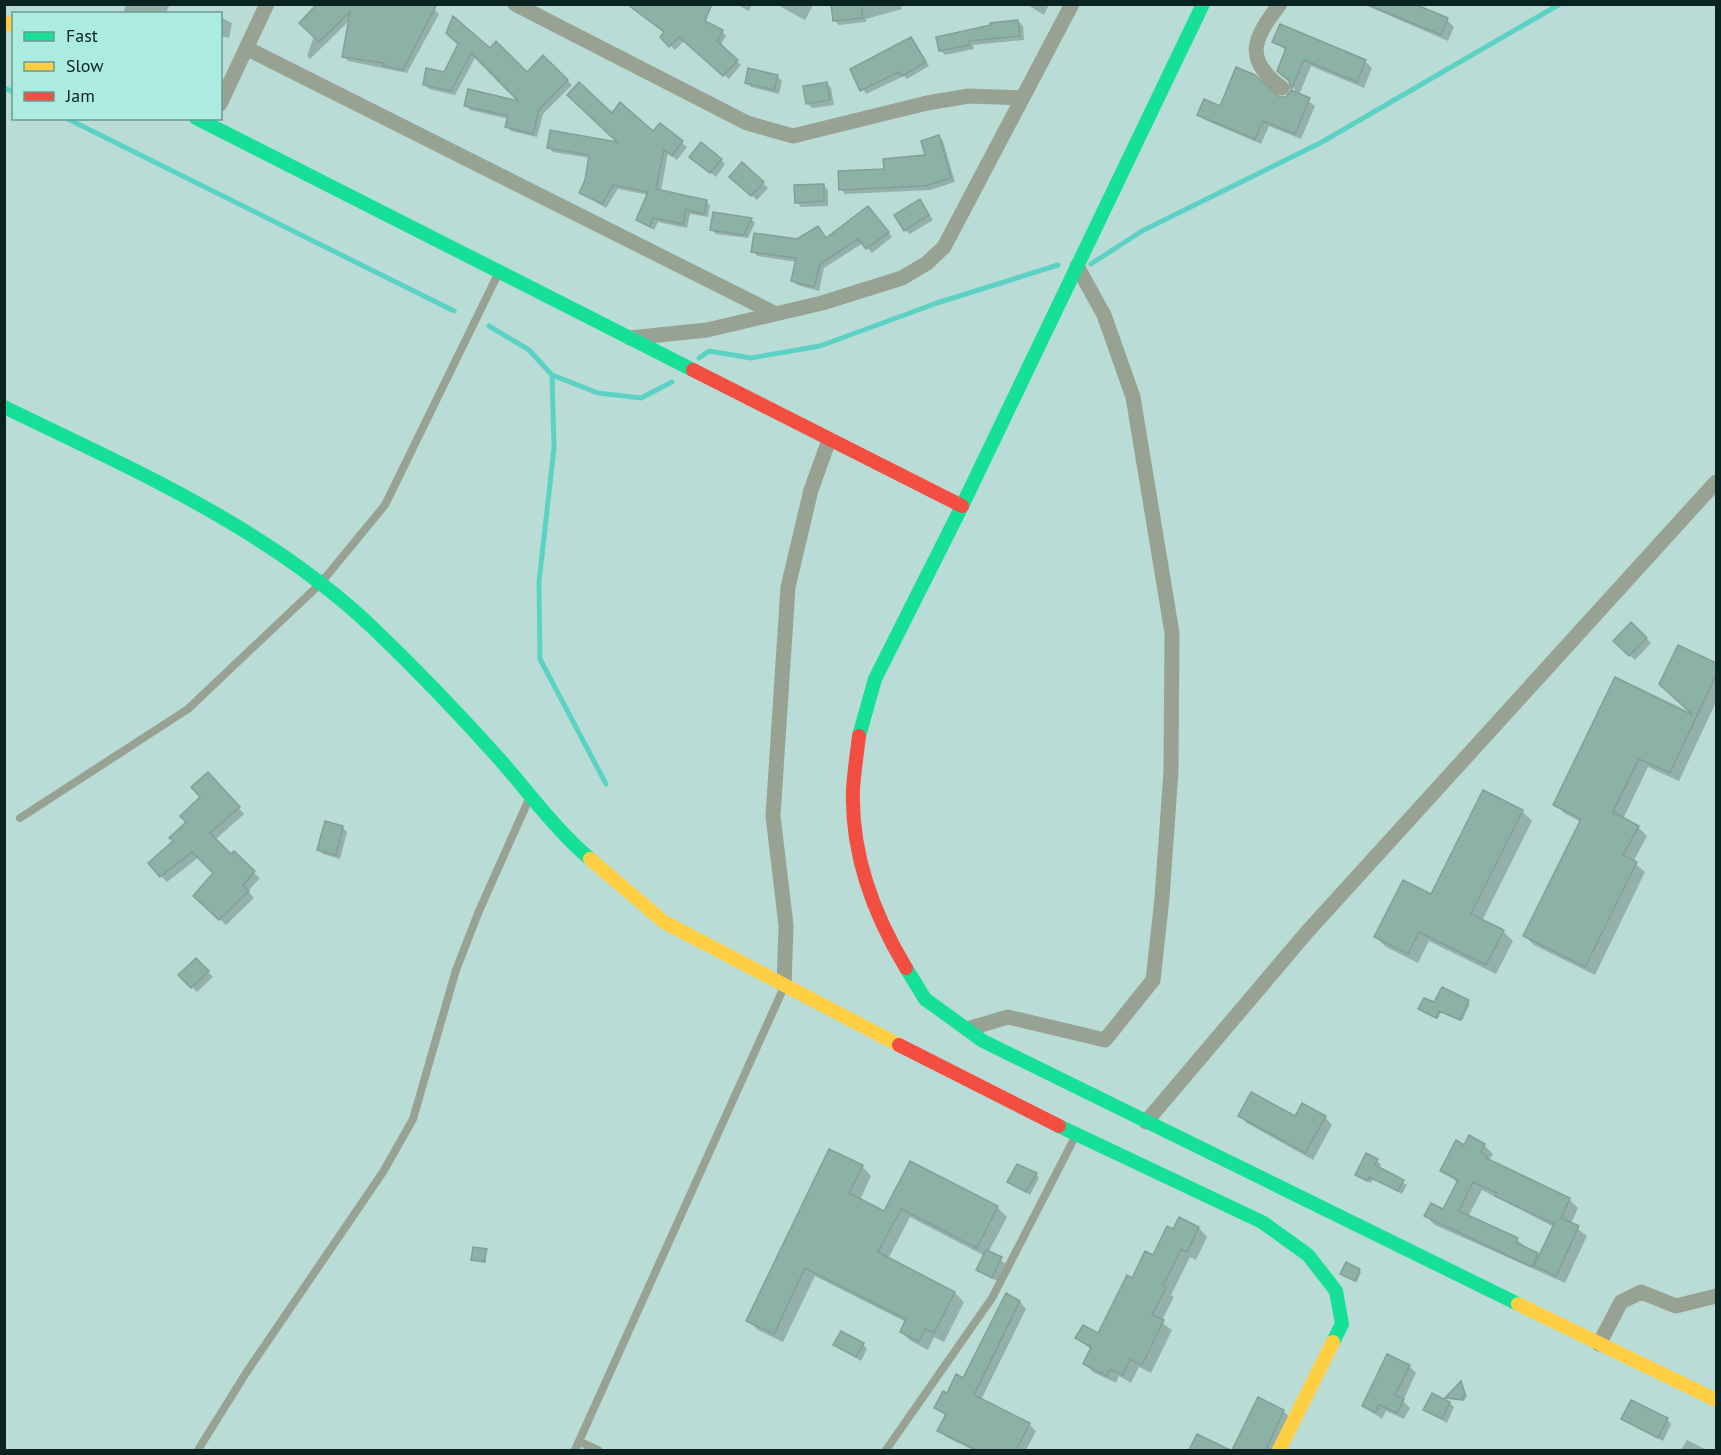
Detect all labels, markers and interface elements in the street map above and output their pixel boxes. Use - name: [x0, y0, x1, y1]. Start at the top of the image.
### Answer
- legend: [12, 12, 222, 120]
- text: Fast: [66, 24, 98, 47]
- text: Slow: [66, 54, 104, 77]
- text: Jam: [65, 84, 95, 107]

